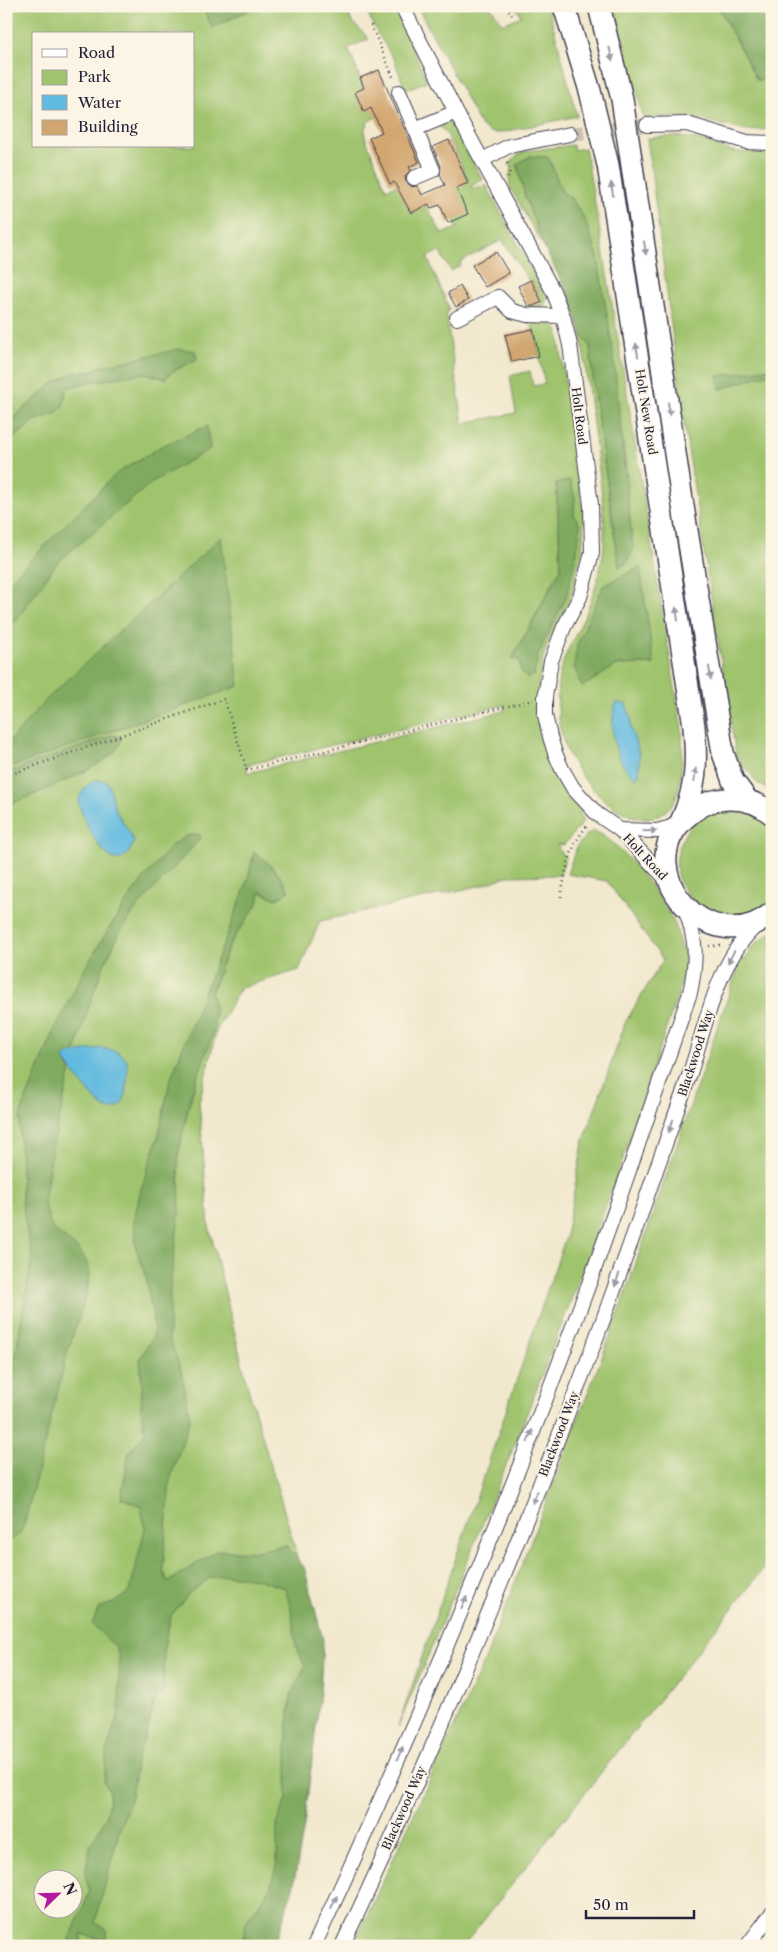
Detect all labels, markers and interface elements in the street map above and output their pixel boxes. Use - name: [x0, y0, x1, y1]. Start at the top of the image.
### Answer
- legend: [32, 32, 195, 148]
- text: Road: [78, 43, 115, 62]
- one-way arrow: [607, 46, 615, 61]
- text: Park: [78, 67, 112, 86]
- text: Water: [77, 93, 122, 112]
- text: Building: [78, 117, 138, 136]
- one-way arrow: [607, 181, 615, 197]
- one-way arrow: [641, 240, 649, 256]
- one-way arrow: [632, 341, 640, 357]
- street label: Holt New Road: [632, 368, 661, 457]
- street label: Holt Road: [569, 386, 591, 446]
- one-way arrow: [665, 401, 673, 417]
- one-way arrow: [673, 606, 681, 622]
- one-way arrow: [706, 665, 714, 681]
- one-way arrow: [691, 767, 699, 783]
- one-way arrow: [642, 826, 658, 834]
- street label: Holt Road: [620, 830, 671, 883]
- one-way arrow: [727, 950, 735, 964]
- street label: Blackwood Way: [674, 1007, 717, 1098]
- one-way arrow: [667, 1119, 674, 1134]
- one-way arrow: [613, 1272, 620, 1287]
- street label: Blackwood Way: [535, 1389, 582, 1479]
- one-way arrow: [526, 1428, 534, 1443]
- one-way arrow: [530, 1490, 538, 1504]
- one-way arrow: [460, 1596, 468, 1610]
- one-way arrow: [397, 1746, 405, 1760]
- street label: Blackwood Way: [378, 1763, 429, 1852]
- north arrow: [32, 1870, 82, 1920]
- text: N: [59, 1880, 81, 1898]
- scale bar: [586, 1887, 693, 1919]
- one-way arrow: [330, 1894, 339, 1909]
- text: 50 m: [593, 1895, 629, 1914]

